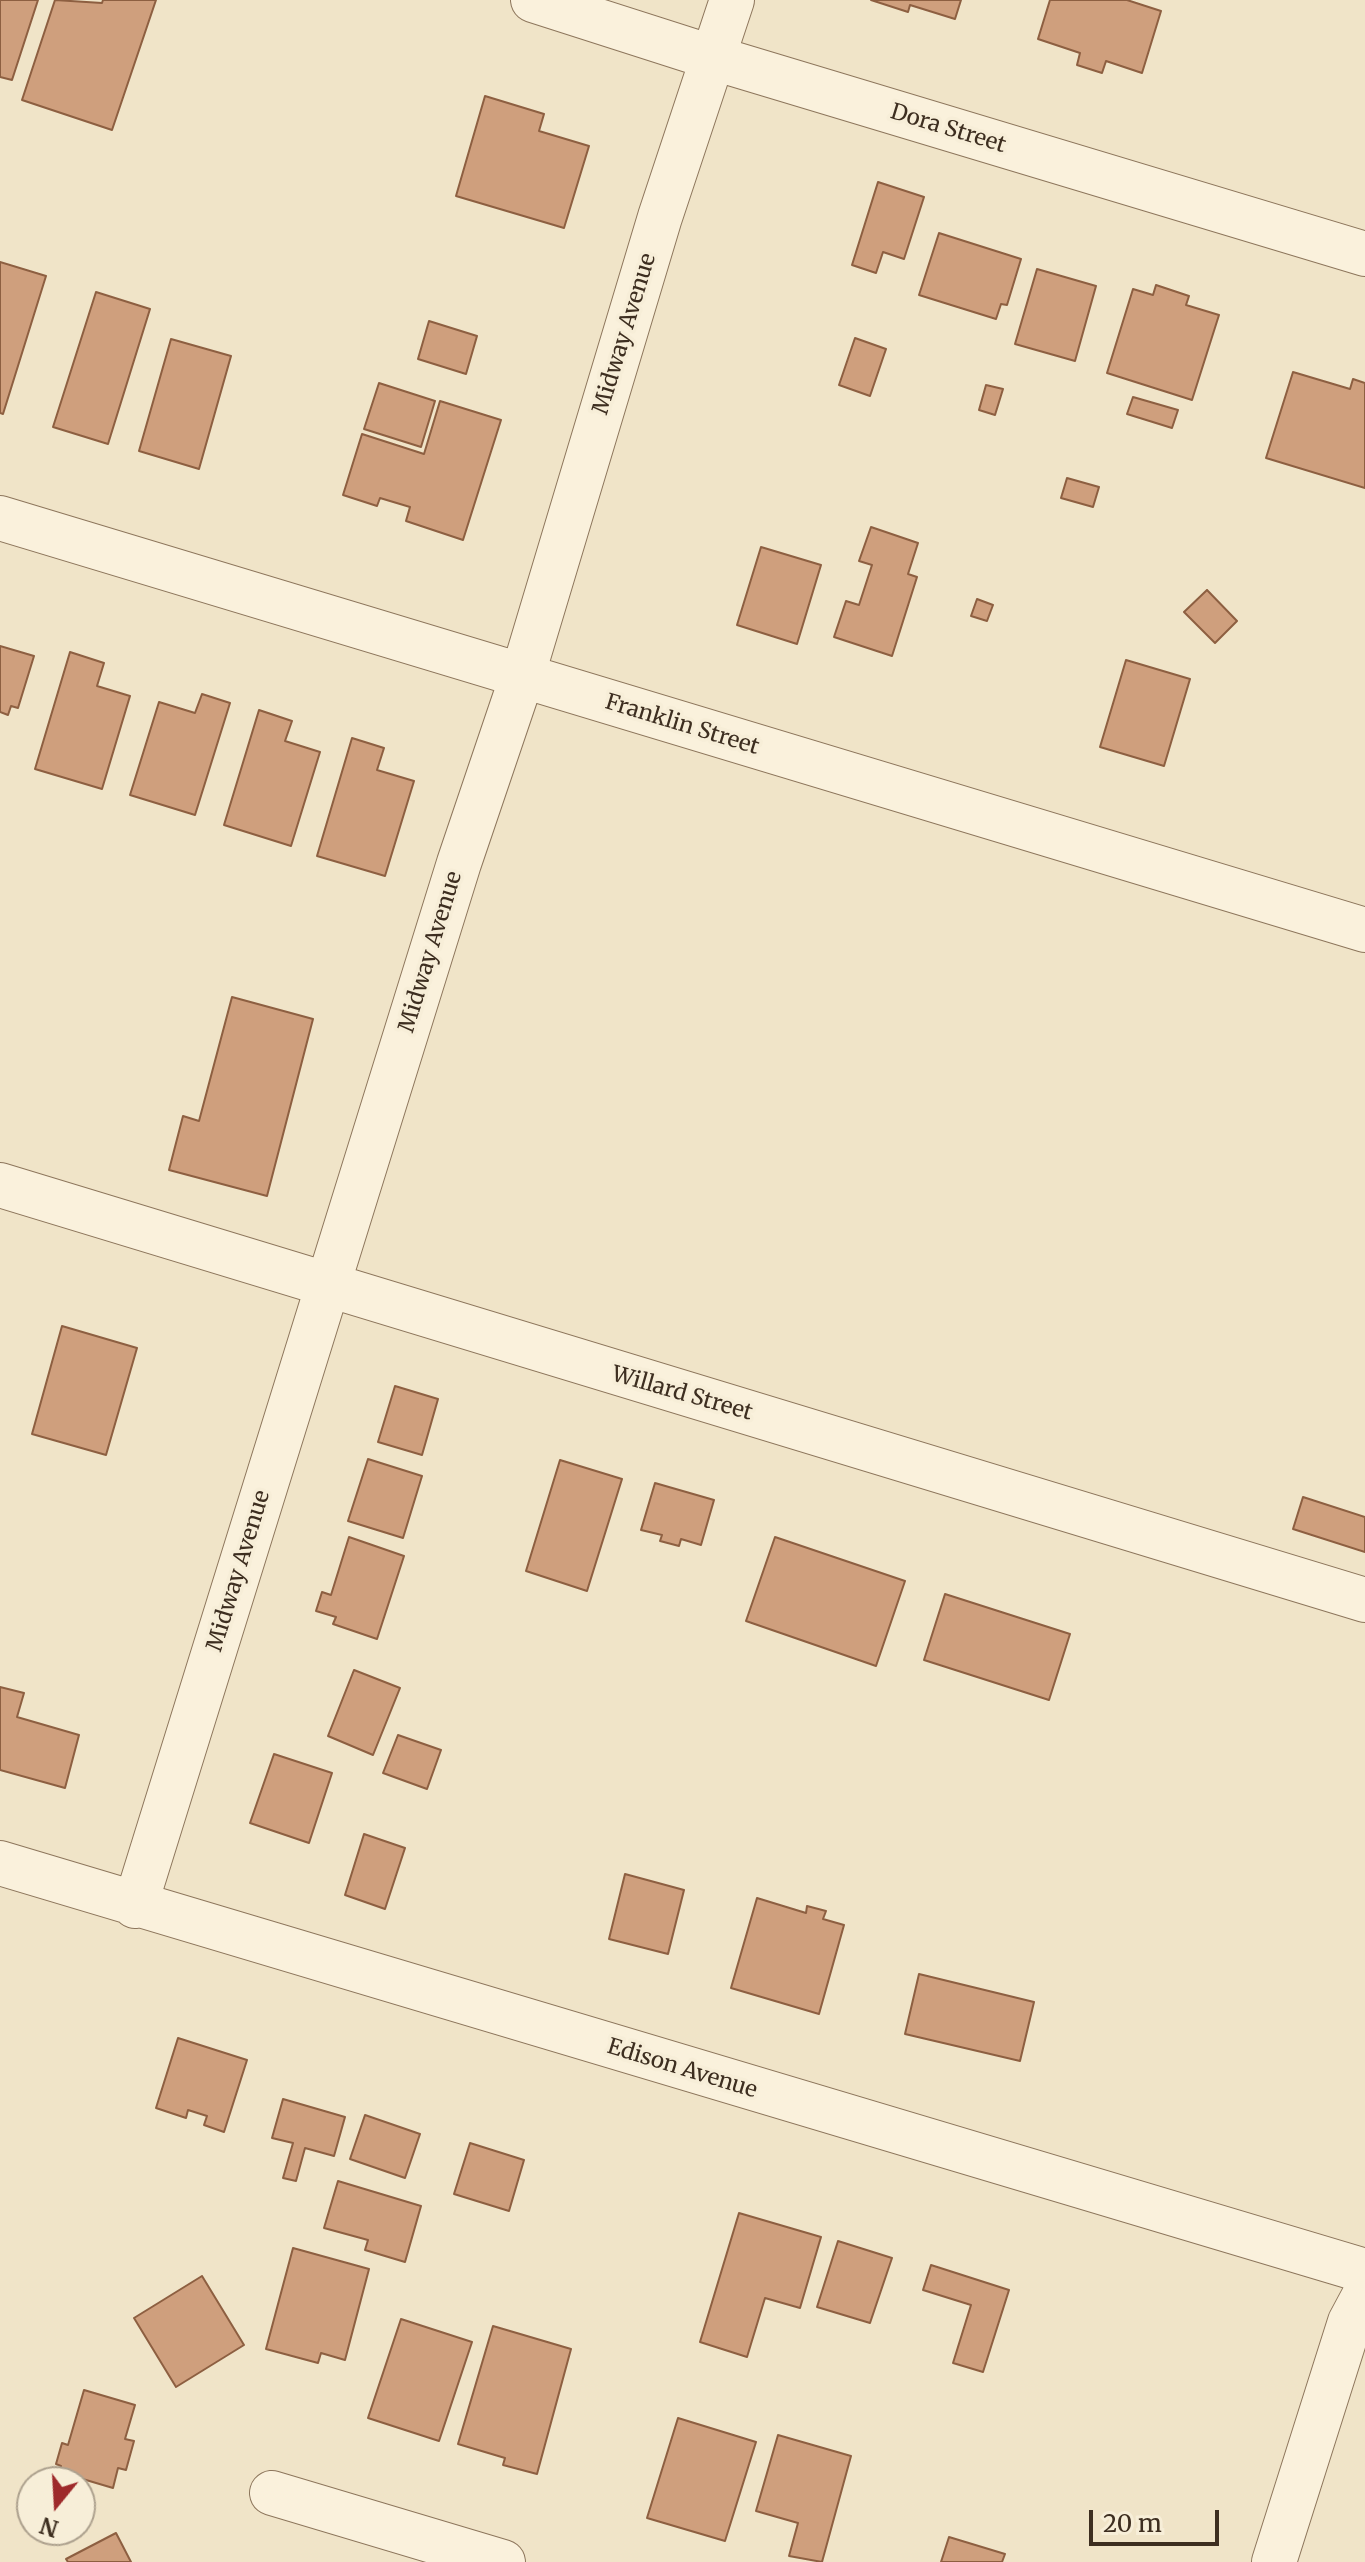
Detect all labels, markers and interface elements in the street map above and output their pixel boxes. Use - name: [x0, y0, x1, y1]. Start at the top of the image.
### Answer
- street label: Dora Street: [887, 99, 1009, 159]
- street label: Midway Avenue: [588, 250, 662, 418]
- street label: Franklin Street: [602, 689, 762, 761]
- street label: Midway Avenue: [394, 868, 468, 1036]
- street label: Willard Street: [609, 1361, 755, 1427]
- street label: Midway Avenue: [202, 1487, 276, 1655]
- street label: Edison Avenue: [604, 2034, 760, 2104]
- north arrow: [16, 2466, 96, 2546]
- scale bar: [1093, 2494, 1223, 2544]
- text: 20 m: [1103, 2508, 1162, 2539]
- text: N: [37, 2511, 62, 2543]

